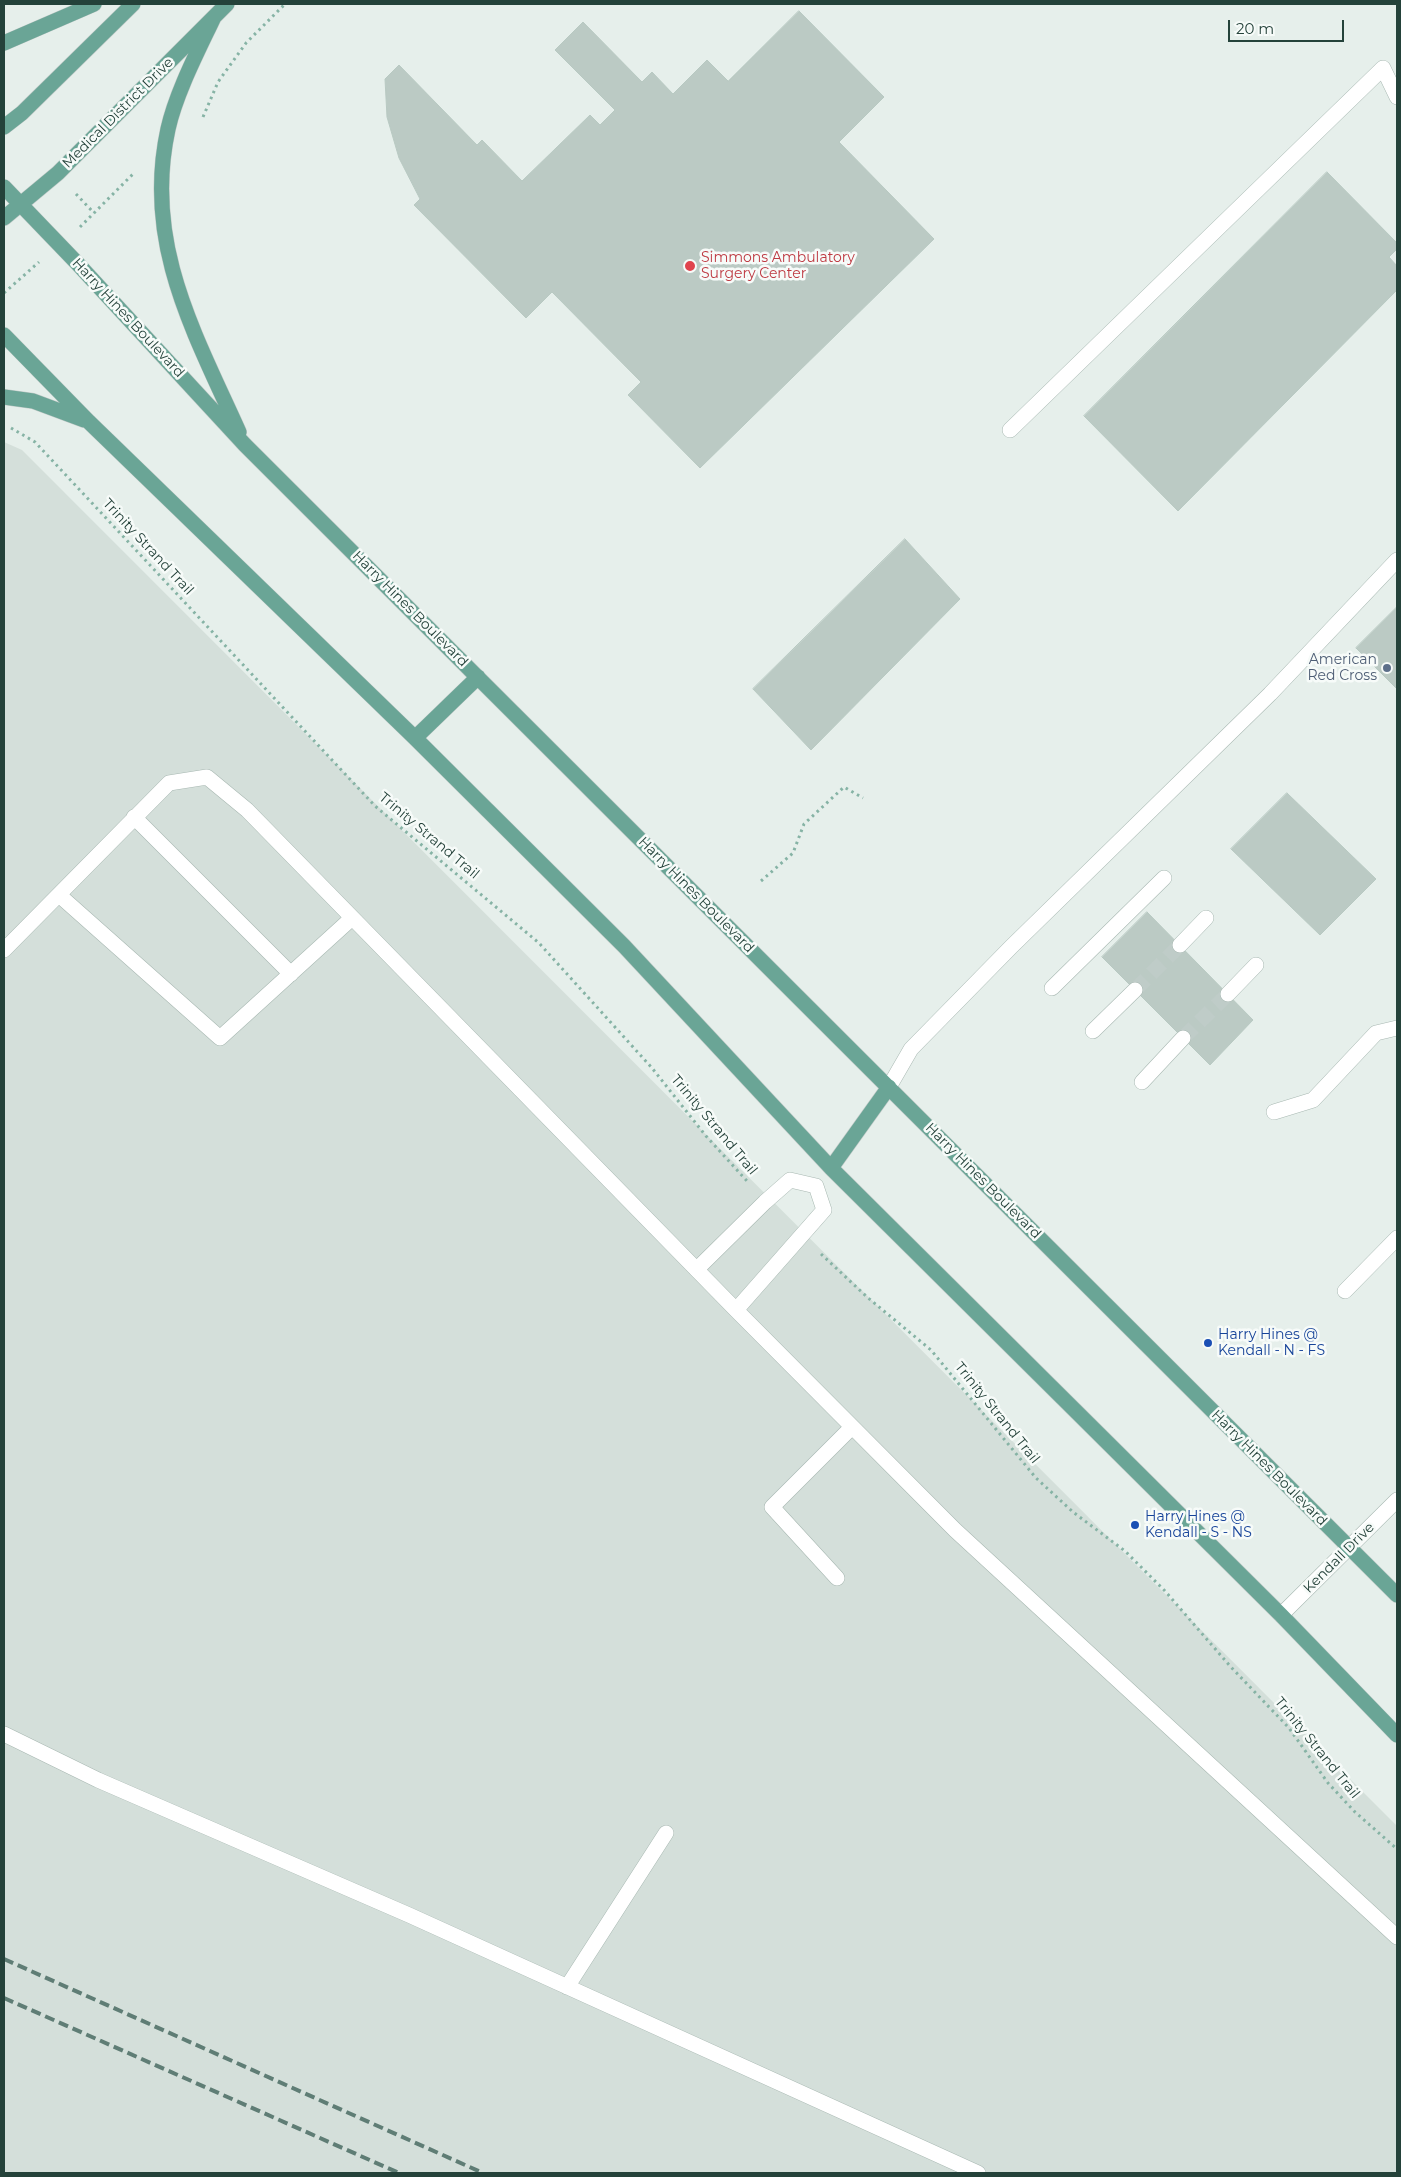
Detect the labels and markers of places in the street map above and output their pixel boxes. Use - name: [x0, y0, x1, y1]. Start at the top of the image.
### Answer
- place label: Simmons Ambulatory Surgery Center: [701, 250, 855, 282]
- marker: Simmons Ambulatory Surgery Center: [683, 259, 697, 273]
- place label: American Red Cross: [1307, 652, 1377, 684]
- marker: American Red Cross: [1381, 662, 1393, 674]
- place label: Harry Hines @ Kendall - N - FS: [1218, 1327, 1325, 1360]
- marker: Harry Hines @ Kendall - N - FS: [1202, 1337, 1214, 1349]
- place label: Harry Hines @ Kendall - S - NS: [1145, 1509, 1252, 1541]
- marker: Harry Hines @ Kendall - S - NS: [1129, 1519, 1141, 1531]

